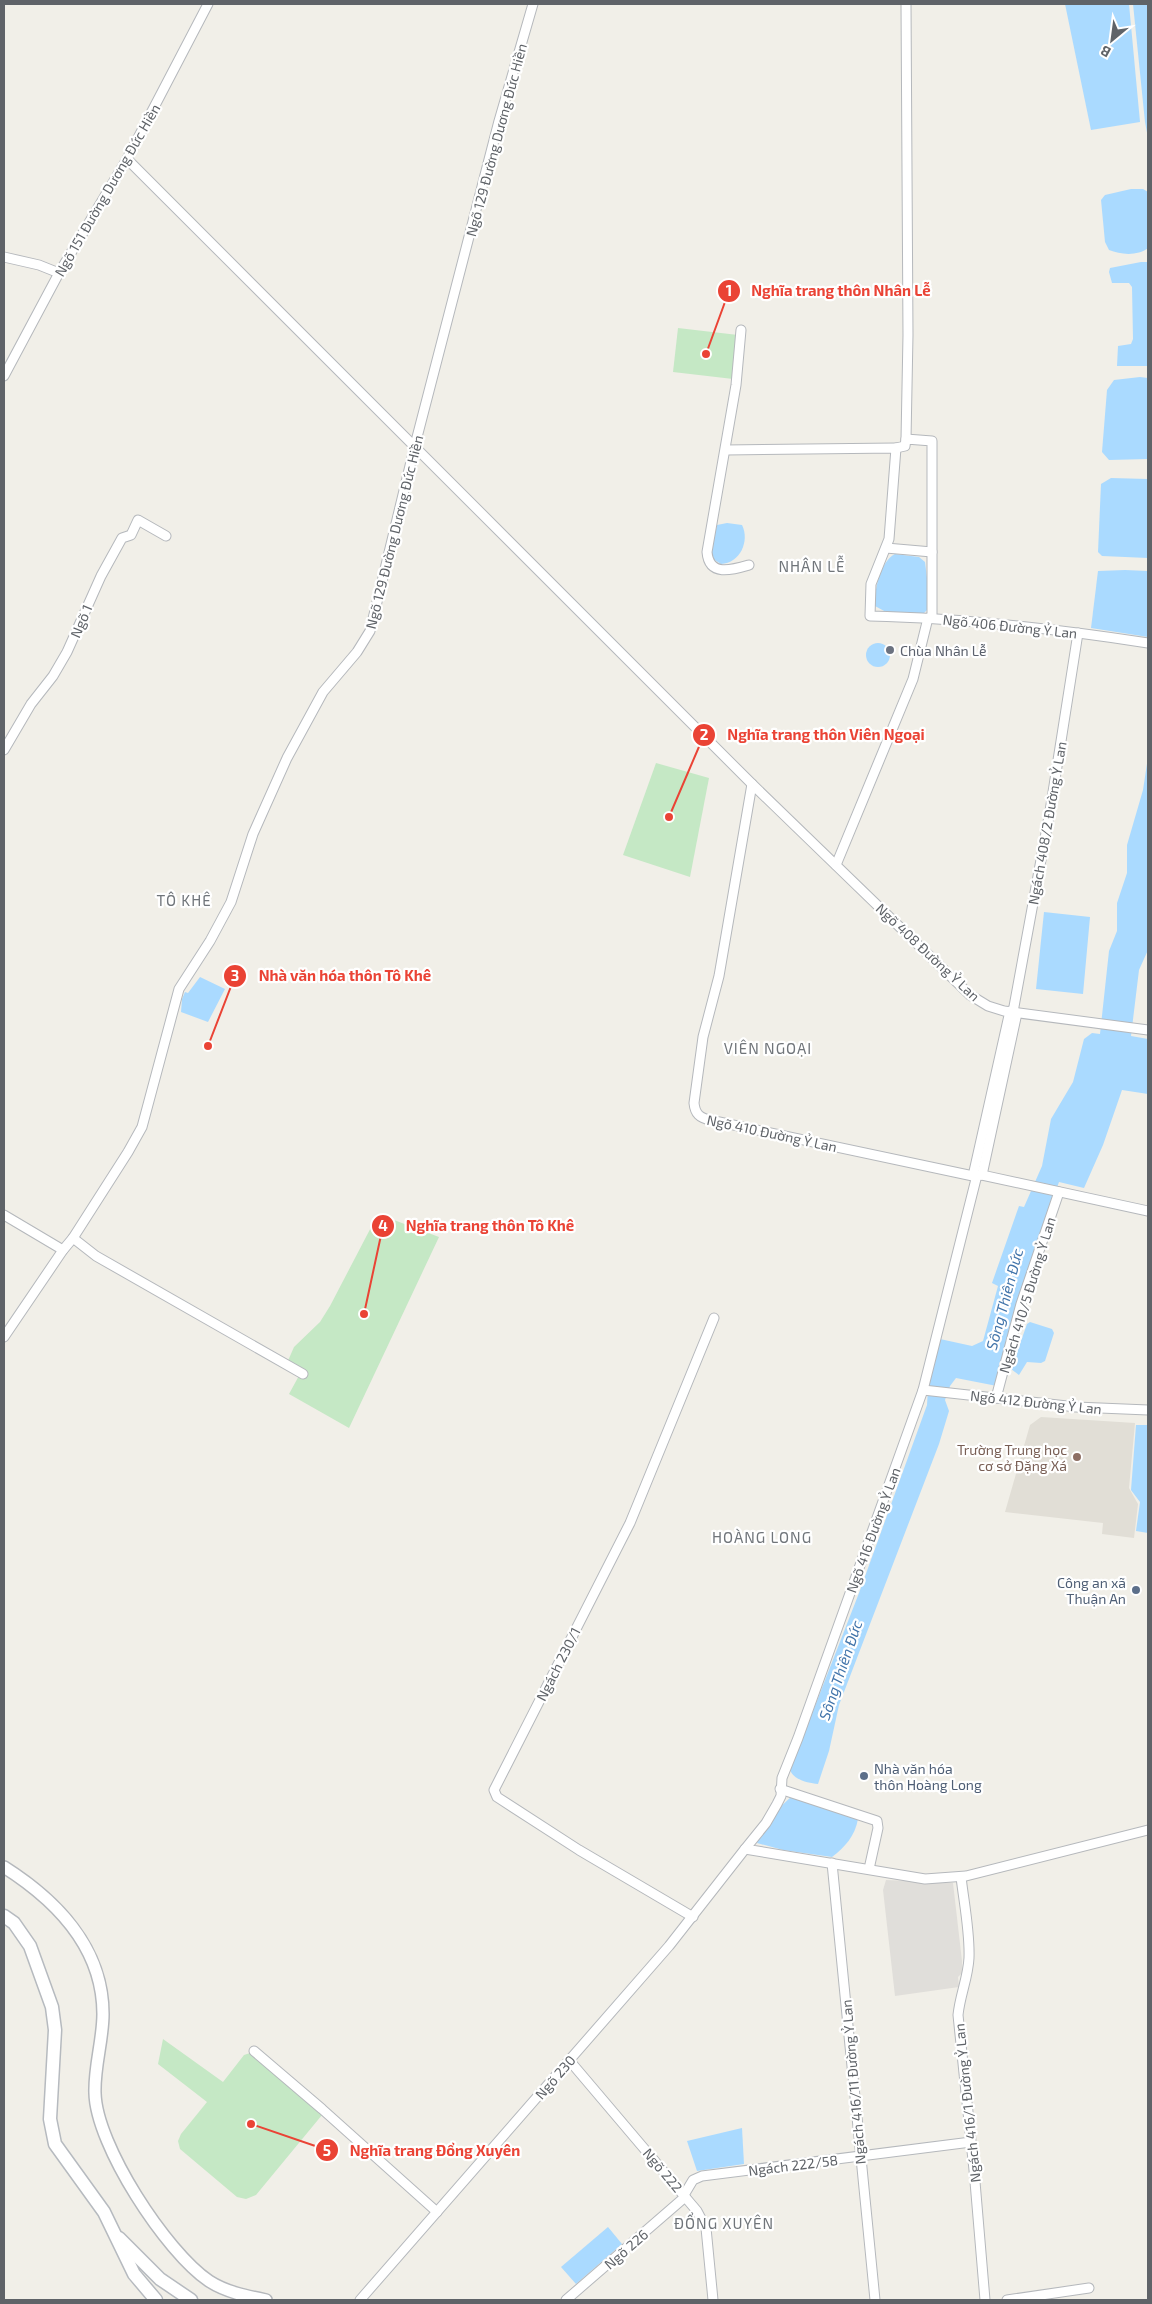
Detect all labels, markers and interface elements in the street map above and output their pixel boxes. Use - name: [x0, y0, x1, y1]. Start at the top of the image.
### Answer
- north arrow: [1087, 15, 1137, 65]
- street label: Ngõ 129 Đường Dương Đức Hiền: [462, 42, 530, 238]
- text: B: [1097, 42, 1113, 61]
- street label: Ngõ 151 Đường Dương Đức Hiền: [51, 101, 163, 279]
- callout: Nghĩa trang thôn Nhân Lễ: [716, 276, 941, 306]
- text: 1: [726, 281, 732, 299]
- text: Nghĩa trang thôn Nhân Lễ: [751, 281, 931, 299]
- street label: Ngõ 129 Đường Dương Đức Hiền: [362, 433, 426, 631]
- district label: NHÂN LỄ: [779, 555, 845, 575]
- street label: Ngõ 1: [66, 602, 96, 640]
- street label: Ngõ 406 Đường Ỷ Lan: [942, 610, 1078, 642]
- place label: Chùa Nhân Lễ: [900, 642, 987, 659]
- marker: Chùa Nhân Lễ: [884, 644, 896, 656]
- callout: Nghĩa trang thôn Viên Ngoại: [692, 720, 935, 750]
- text: 2: [700, 725, 709, 743]
- text: Nghĩa trang thôn Viên Ngoại: [727, 725, 925, 743]
- street label: Ngách 408/2 Đường Ỷ Lan: [1024, 740, 1070, 906]
- district label: TÔ KHÊ: [156, 891, 212, 909]
- street label: Ngõ 408 Đường Ỷ Lan: [873, 900, 983, 1004]
- callout: Nhà văn hóa thôn Tô Khê: [223, 961, 441, 991]
- text: 3: [231, 966, 239, 984]
- text: Nhà văn hóa thôn Tô Khê: [259, 966, 431, 984]
- district label: VIÊN NGOẠI: [724, 1039, 812, 1057]
- street label: Ngõ 410 Đường Ỷ Lan: [705, 1111, 839, 1155]
- callout: Nghĩa trang thôn Tô Khê: [371, 1211, 585, 1241]
- street label: Ngách 410/5 Đường Ỷ Lan: [995, 1215, 1059, 1375]
- text: 4: [378, 1216, 388, 1234]
- text: Nghĩa trang thôn Tô Khê: [406, 1216, 574, 1234]
- water label: Sông Thiên Đức: [982, 1246, 1026, 1352]
- street label: Ngõ 412 Đường Ỷ Lan: [969, 1387, 1103, 1417]
- place label: Trường Trung học cơ sở Đặng Xá: [957, 1441, 1067, 1474]
- marker: Trường Trung học cơ sở Đặng Xá: [1071, 1451, 1083, 1463]
- street label: Ngõ 416 Đường Ỷ Lan: [842, 1465, 904, 1595]
- district label: HOÀNG LONG: [712, 1528, 812, 1546]
- place label: Công an xã Thuận An: [1057, 1574, 1126, 1607]
- marker: Công an xã Thuận An: [1130, 1584, 1142, 1596]
- water label: Sông Thiên Đức: [815, 1618, 865, 1722]
- street label: Ngách 230/1: [532, 1624, 584, 1704]
- place label: Nhà văn hóa thôn Hoàng Long: [874, 1760, 982, 1793]
- marker: Nhà văn hóa thôn Hoàng Long: [858, 1770, 870, 1782]
- street label: Ngách 416/11 Đường Ỷ Lan: [837, 1999, 869, 2165]
- street label: Ngách 416/1 Đường Ỷ Lan: [950, 2023, 984, 2183]
- street label: Ngõ 230: [531, 2052, 579, 2102]
- callout: Nghĩa trang Đổng Xuyên: [314, 2135, 530, 2165]
- text: 5: [323, 2141, 331, 2159]
- text: Nghĩa trang Đổng Xuyên: [350, 2141, 520, 2160]
- street label: Ngõ 222: [640, 2144, 686, 2196]
- street label: Ngách 222/58: [747, 2151, 839, 2179]
- district label: ĐỔNG XUYÊN: [674, 2212, 774, 2232]
- street label: Ngõ 226: [601, 2225, 651, 2273]

